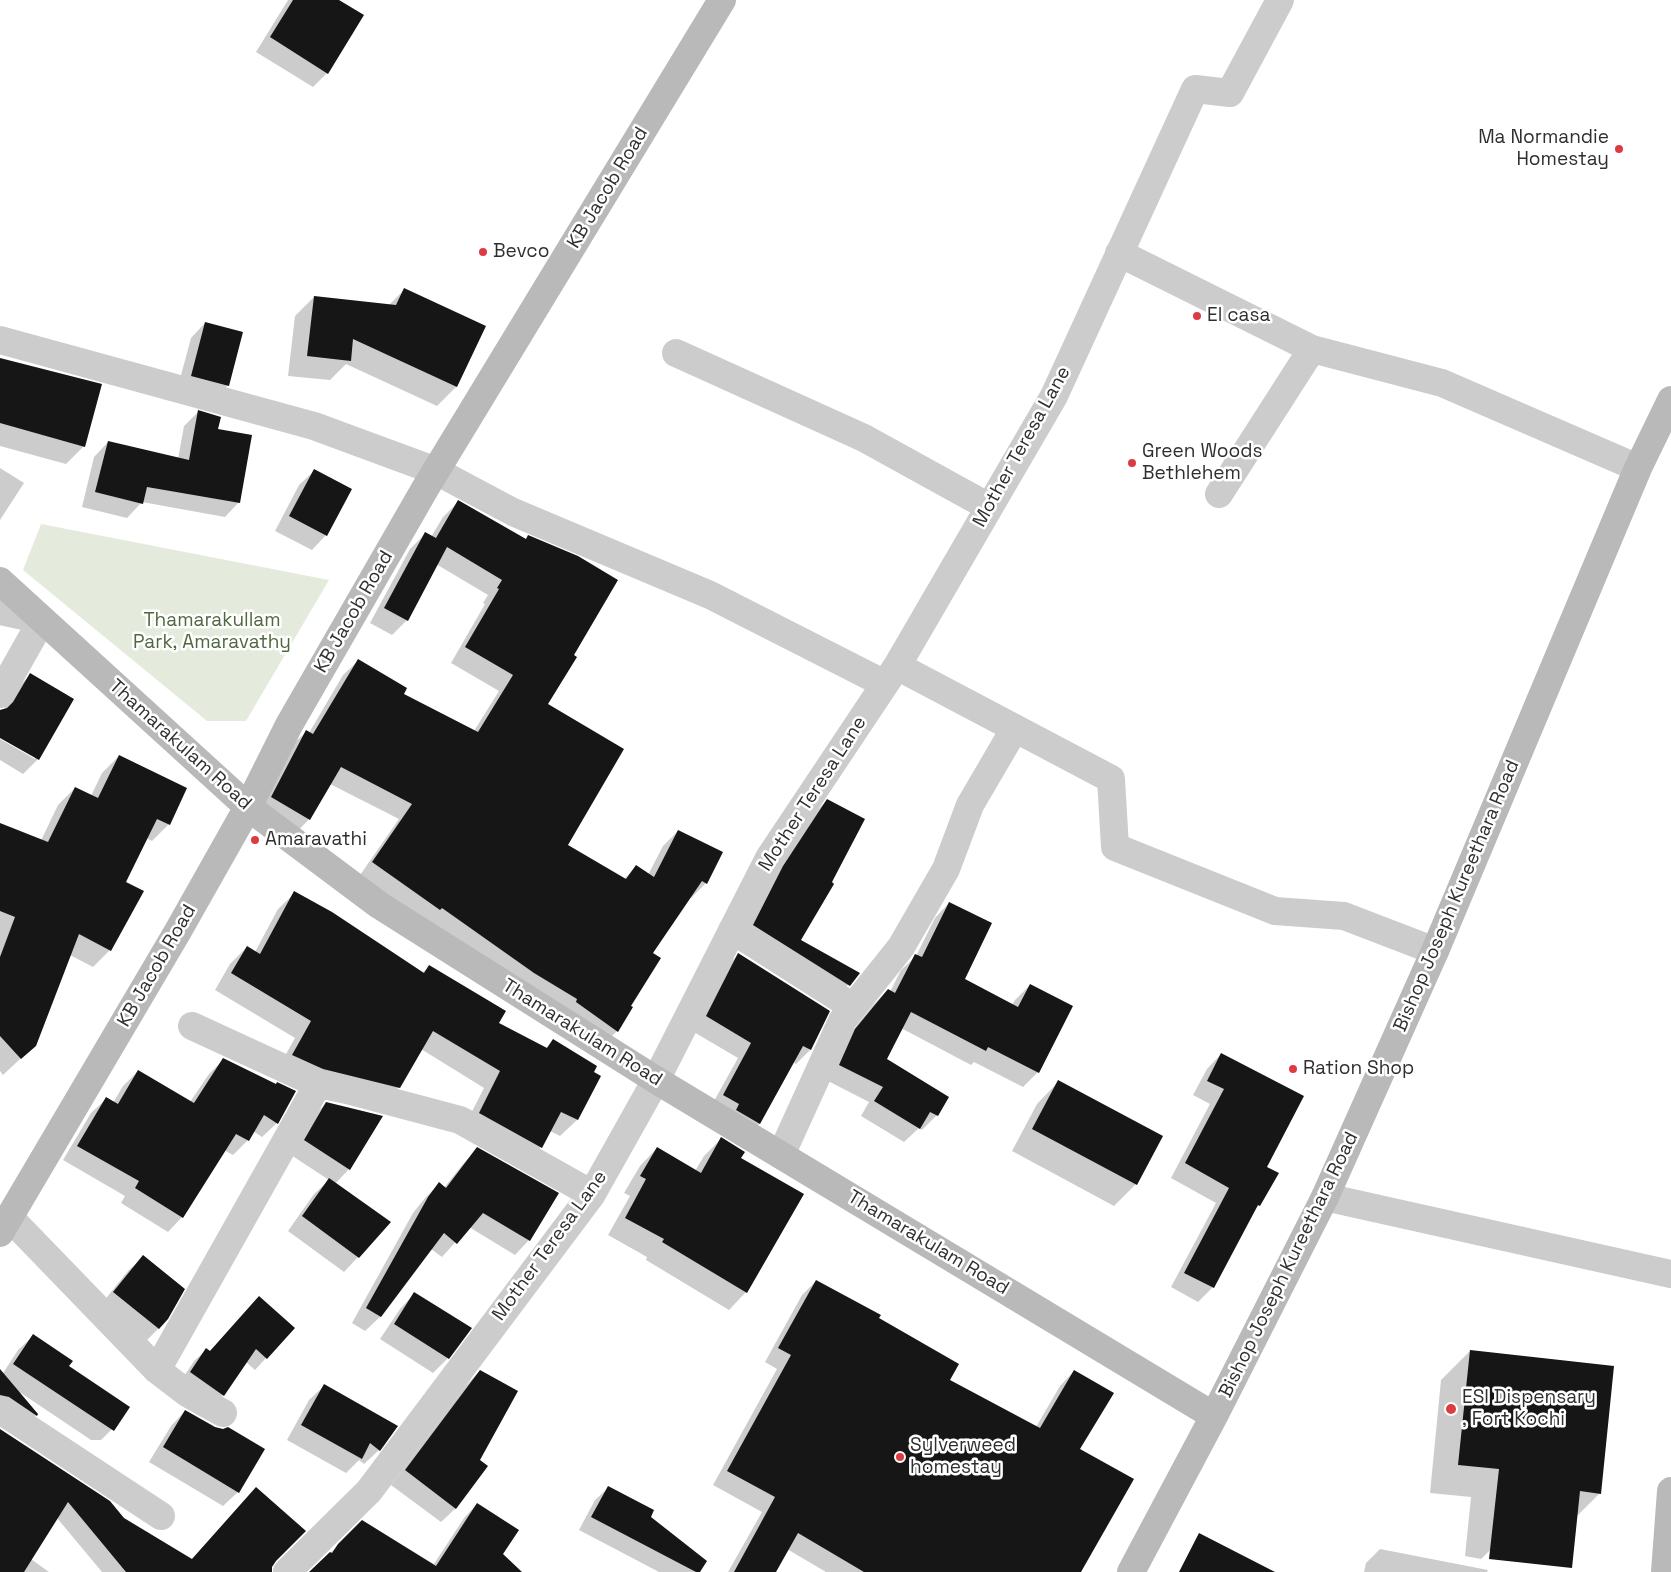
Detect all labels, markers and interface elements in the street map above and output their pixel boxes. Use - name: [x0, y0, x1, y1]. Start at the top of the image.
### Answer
- street label: KB Jacob Road: [563, 123, 653, 253]
- place label: Ma Normandie Homestay: [1478, 127, 1609, 171]
- marker: Ma Normandie Homestay: [1613, 143, 1625, 155]
- place label: Bevco: [493, 241, 549, 263]
- marker: Bevco: [477, 246, 489, 258]
- place label: El casa: [1207, 305, 1270, 327]
- marker: El casa: [1191, 310, 1203, 322]
- street label: Mother Teresa Lane: [968, 363, 1076, 531]
- place label: Green Woods Bethlehem: [1142, 441, 1262, 485]
- marker: Green Woods Bethlehem: [1126, 457, 1138, 469]
- street label: KB Jacob Road: [310, 547, 398, 677]
- park label: Thamarakullam Park, Amaravathy: [133, 610, 291, 654]
- street label: Thamarakulam Road: [104, 675, 256, 815]
- street label: Mother Teresa Lane: [754, 712, 872, 876]
- street label: Bishop Joseph Kureethara Road: [1389, 757, 1525, 1035]
- place label: Amaravathi: [265, 829, 367, 851]
- marker: Amaravathi: [249, 834, 261, 846]
- street label: KB Jacob Road: [113, 901, 201, 1031]
- street label: Thamarakulam Road: [498, 975, 666, 1091]
- place label: Ration Shop: [1303, 1058, 1414, 1080]
- marker: Ration Shop: [1287, 1063, 1299, 1075]
- street label: Bishop Joseph Kureethara Road: [1215, 1128, 1363, 1402]
- street label: Mother Teresa Lane: [488, 1166, 612, 1326]
- street label: Thamarakulam Road: [843, 1186, 1013, 1300]
- place label: ESI Dispensary , Fort Kochi: [1462, 1387, 1596, 1431]
- marker: ESI Dispensary , Fort Kochi: [1444, 1402, 1458, 1416]
- place label: Sylverweed homestay: [910, 1435, 1016, 1479]
- marker: Sylverweed homestay: [894, 1451, 906, 1463]

